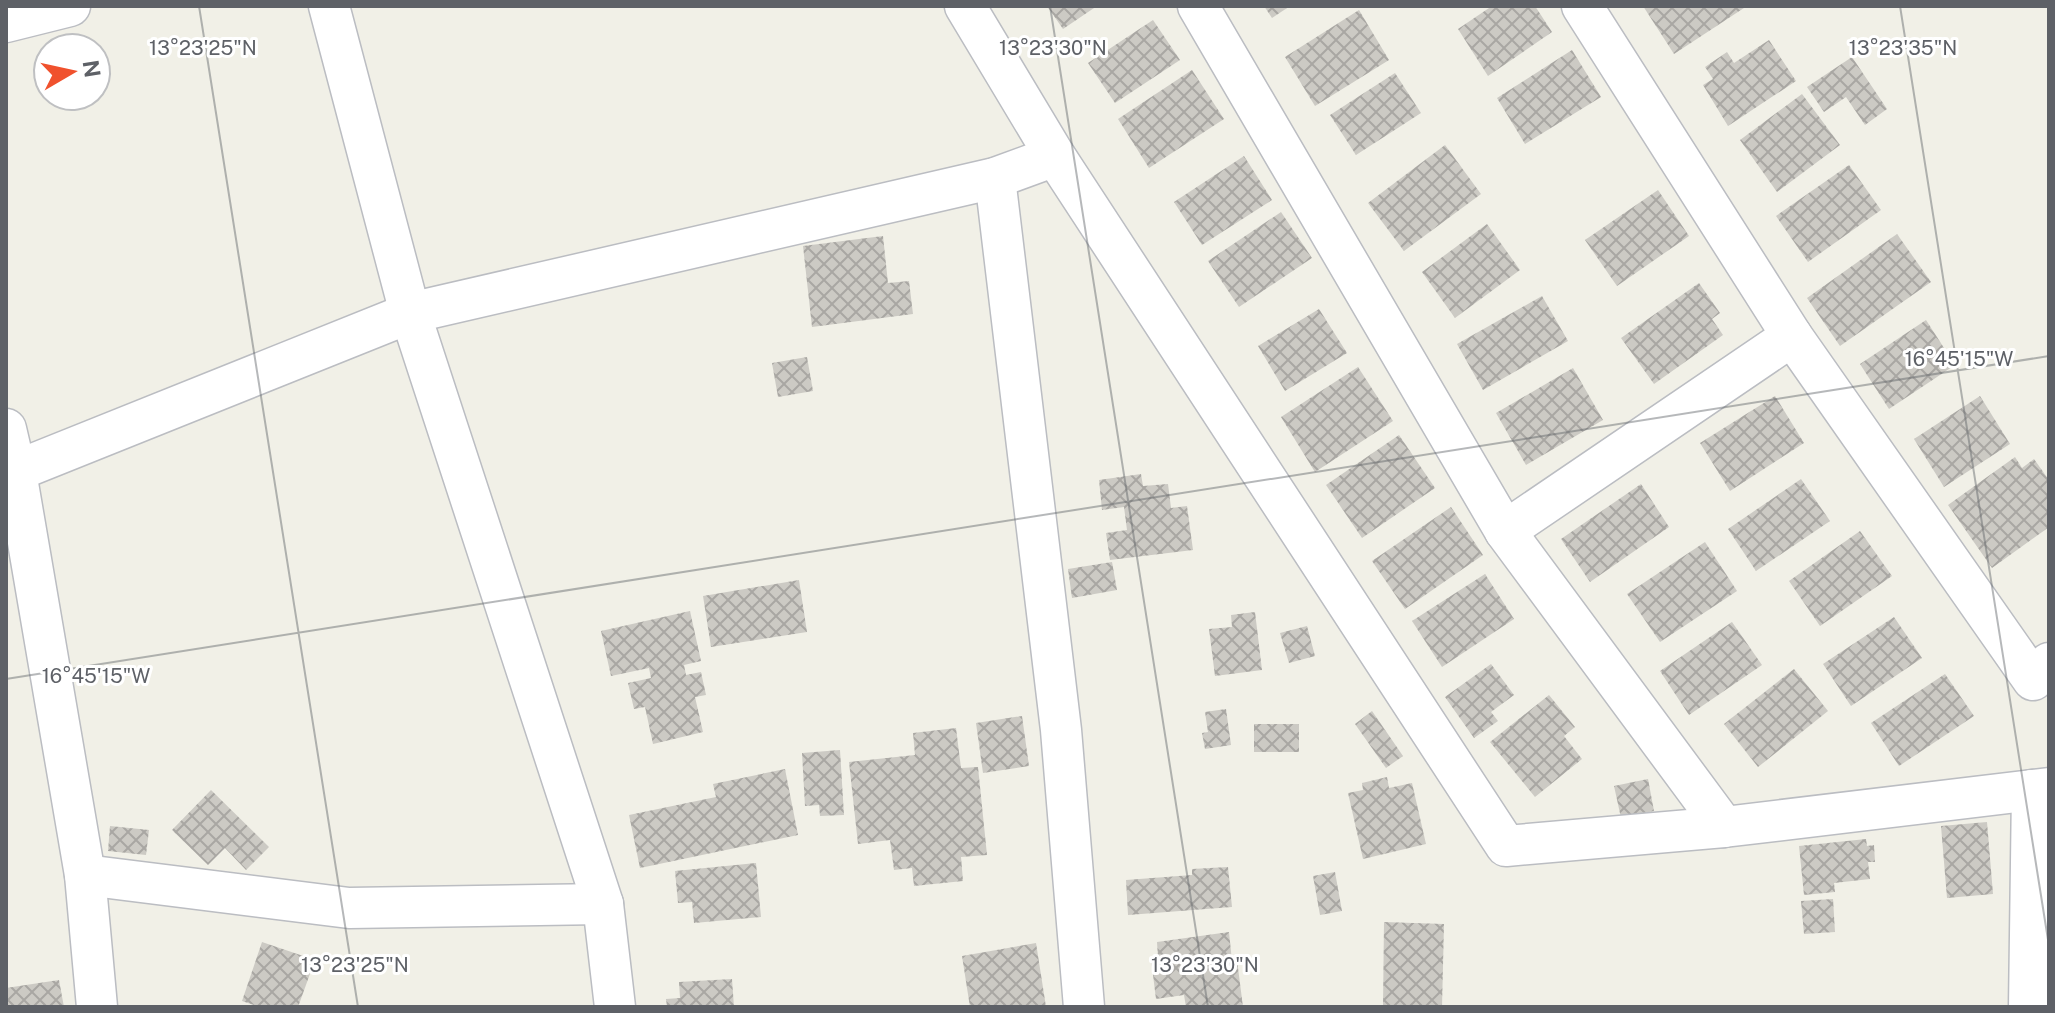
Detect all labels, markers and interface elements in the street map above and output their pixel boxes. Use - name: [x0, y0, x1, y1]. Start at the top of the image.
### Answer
- north arrow: [32, 32, 112, 112]
- text: 13°23'25"N: [149, 36, 257, 60]
- text: 13°23'30"N: [999, 36, 1107, 60]
- text: 13°23'35"N: [1849, 36, 1957, 60]
- text: N: [78, 58, 106, 79]
- text: 16°45'15"W: [1905, 347, 2013, 371]
- text: 16°45'15"W: [42, 664, 150, 688]
- text: 13°23'25"N: [301, 953, 409, 977]
- text: 13°23'30"N: [1151, 953, 1259, 977]

